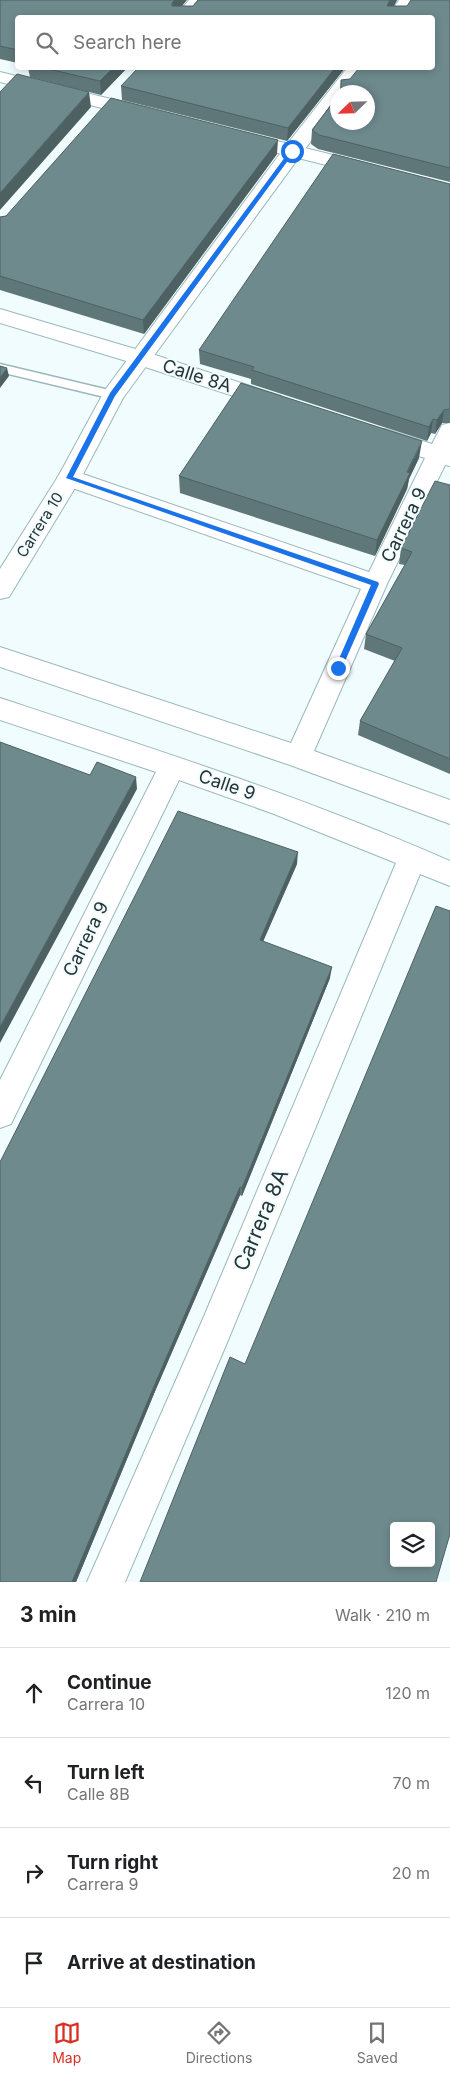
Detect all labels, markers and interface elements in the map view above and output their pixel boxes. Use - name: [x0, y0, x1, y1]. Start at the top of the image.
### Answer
- search box: [15, 15, 435, 70]
- icon: search: [33, 29, 61, 57]
- text: Search here: [73, 31, 182, 54]
- north arrow: [330, 85, 375, 130]
- route start: [281, 140, 304, 163]
- street label: Calle 8A: [160, 355, 234, 396]
- street label: Carrera 9: [376, 484, 431, 566]
- street label: Carrera 10: [12, 489, 67, 561]
- route end: [327, 657, 350, 680]
- street label: Calle 9: [196, 765, 258, 804]
- street label: Carrera 9: [58, 898, 113, 980]
- street label: Carrera 8A: [228, 1165, 293, 1275]
- map controls: [390, 1522, 435, 1567]
- button: layers: [390, 1522, 435, 1567]
- text: 3 min: [20, 1602, 76, 1627]
- text: Walk · 210 m: [335, 1605, 430, 1625]
- text: Continue: [67, 1671, 152, 1694]
- icon: ahead: [20, 1679, 48, 1707]
- text: 120 m: [385, 1683, 430, 1703]
- text: Carrera 10: [67, 1694, 145, 1714]
- text: Turn left: [67, 1761, 145, 1784]
- icon: left: [20, 1769, 48, 1797]
- text: 70 m: [393, 1773, 430, 1793]
- text: Calle 8B: [67, 1784, 130, 1804]
- text: Turn right: [67, 1851, 158, 1874]
- icon: right: [20, 1859, 48, 1887]
- text: 20 m: [392, 1863, 430, 1883]
- text: Carrera 9: [67, 1874, 138, 1894]
- icon: arrive: [20, 1949, 48, 1977]
- text: Arrive at destination: [67, 1951, 256, 1974]
- tab: Map: [52, 2019, 81, 2066]
- tab: Directions: [186, 2019, 252, 2066]
- tab: Saved: [357, 2019, 398, 2066]

